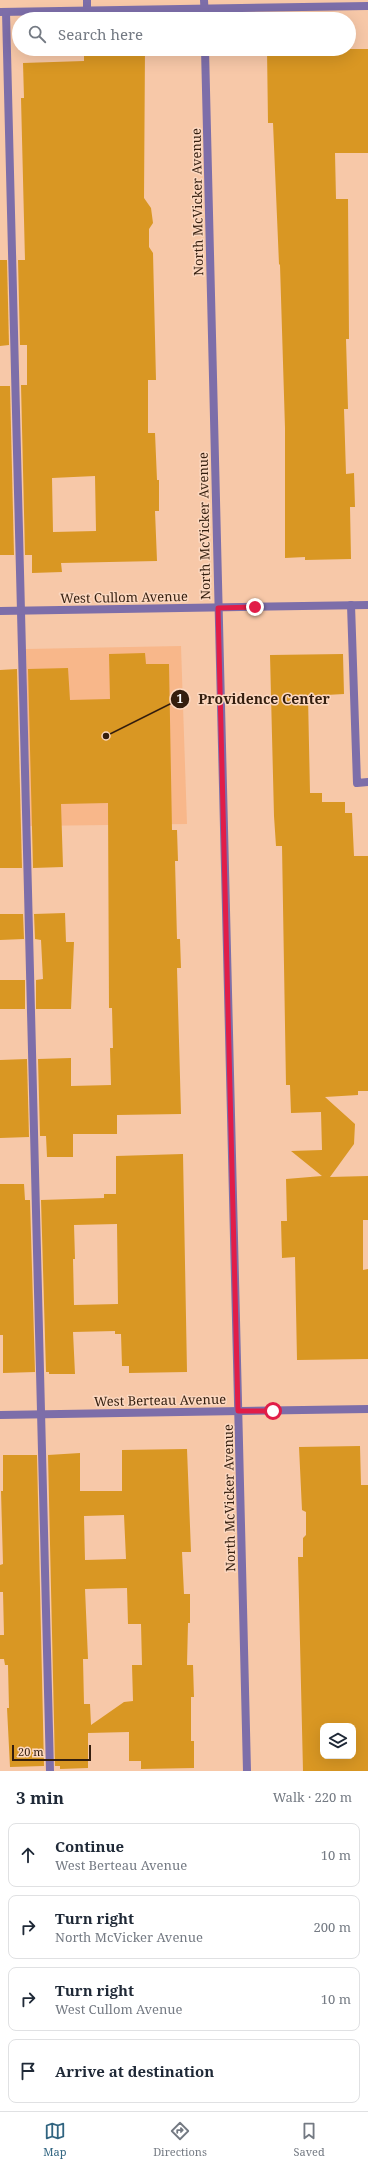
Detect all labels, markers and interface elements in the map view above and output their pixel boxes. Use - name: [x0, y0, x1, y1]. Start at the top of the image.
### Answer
- search box: [12, 12, 356, 56]
- icon: search: [26, 23, 48, 45]
- text: Search here: [58, 24, 143, 44]
- street label: North McVicker Avenue: [187, 128, 207, 276]
- street label: North McVicker Avenue: [194, 452, 214, 600]
- street label: West Cullom Avenue: [60, 587, 188, 607]
- route end: [246, 598, 264, 616]
- callout: Providence Center: [170, 686, 338, 712]
- text: Providence Center: [198, 689, 330, 708]
- text: 1: [177, 690, 184, 707]
- street label: West Berteau Avenue: [94, 1390, 226, 1410]
- route start: [264, 1402, 282, 1420]
- street label: North McVicker Avenue: [219, 1424, 239, 1572]
- map controls: [320, 1723, 356, 1759]
- button: layers: [320, 1723, 356, 1759]
- scale bar: [12, 1743, 91, 1762]
- text: 20 m: [18, 1744, 44, 1759]
- text: 3 min: [16, 1786, 64, 1809]
- text: Walk · 220 m: [273, 1788, 352, 1806]
- text: Continue: [55, 1836, 124, 1856]
- icon: ahead: [17, 1844, 39, 1866]
- text: 10 m: [321, 1846, 351, 1864]
- text: West Berteau Avenue: [55, 1856, 187, 1874]
- text: Turn right: [55, 1908, 134, 1928]
- icon: right: [17, 1916, 39, 1938]
- text: 200 m: [314, 1918, 351, 1936]
- text: North McVicker Avenue: [55, 1928, 203, 1946]
- text: Turn right: [55, 1980, 134, 2000]
- icon: right: [17, 1988, 39, 2010]
- text: 10 m: [321, 1990, 351, 2008]
- text: West Cullom Avenue: [55, 2000, 183, 2018]
- icon: arrive: [17, 2060, 39, 2082]
- text: Arrive at destination: [55, 2061, 214, 2081]
- tab: Map: [43, 2120, 67, 2159]
- tab: Directions: [153, 2120, 207, 2159]
- tab: Saved: [294, 2120, 325, 2159]

